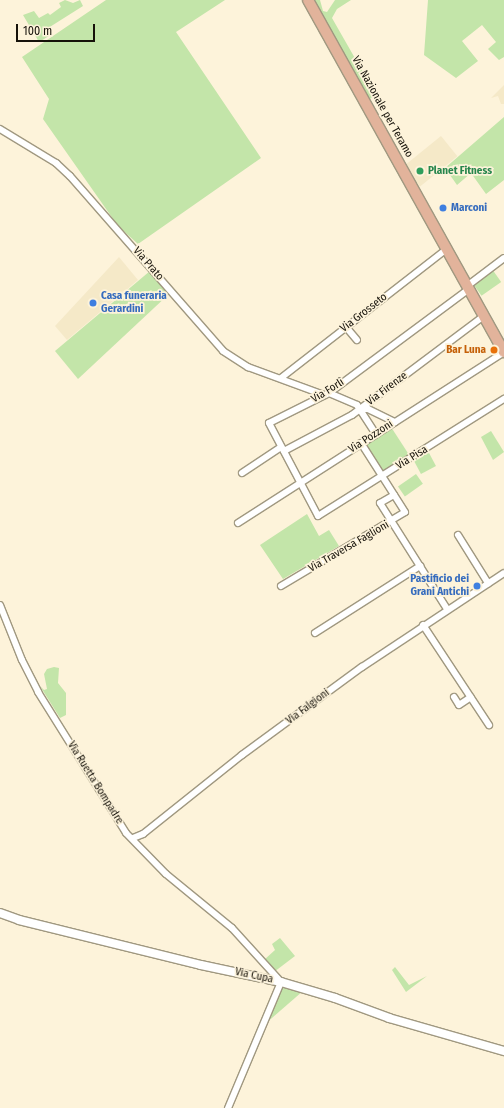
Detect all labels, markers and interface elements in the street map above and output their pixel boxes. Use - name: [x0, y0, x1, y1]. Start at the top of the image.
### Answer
- scale bar: [18, 16, 97, 42]
- text: 100 m: [23, 24, 52, 38]
- street label: Via Nazionale per Teramo: [349, 54, 415, 160]
- place label: Planet Fitness: [428, 164, 492, 178]
- marker: Planet Fitness: [415, 166, 425, 176]
- place label: Marconi: [451, 201, 487, 215]
- marker: Marconi: [438, 203, 448, 213]
- street label: Via Prato: [130, 245, 166, 283]
- place label: Casa funeraria Gerardini: [101, 290, 167, 316]
- street label: Via Grosseto: [338, 291, 390, 335]
- marker: Casa funeraria Gerardini: [88, 298, 98, 308]
- place label: Bar Luna: [446, 343, 486, 357]
- marker: Bar Luna: [489, 345, 499, 355]
- street label: Via Firenze: [364, 369, 410, 409]
- street label: Via Forlì: [309, 376, 347, 406]
- street label: Via Pozzoni: [346, 418, 396, 456]
- street label: Via Pisa: [394, 443, 430, 473]
- street label: Via Traversa Faglioni: [306, 519, 392, 575]
- place label: Pastificio dei Grani Antichi: [410, 573, 469, 599]
- marker: Pastificio dei Grani Antichi: [472, 581, 482, 591]
- street label: Via Falgioni: [284, 686, 332, 728]
- street label: Via Ruetta Bompadre: [64, 739, 126, 827]
- street label: Via Cupa: [234, 966, 274, 986]

